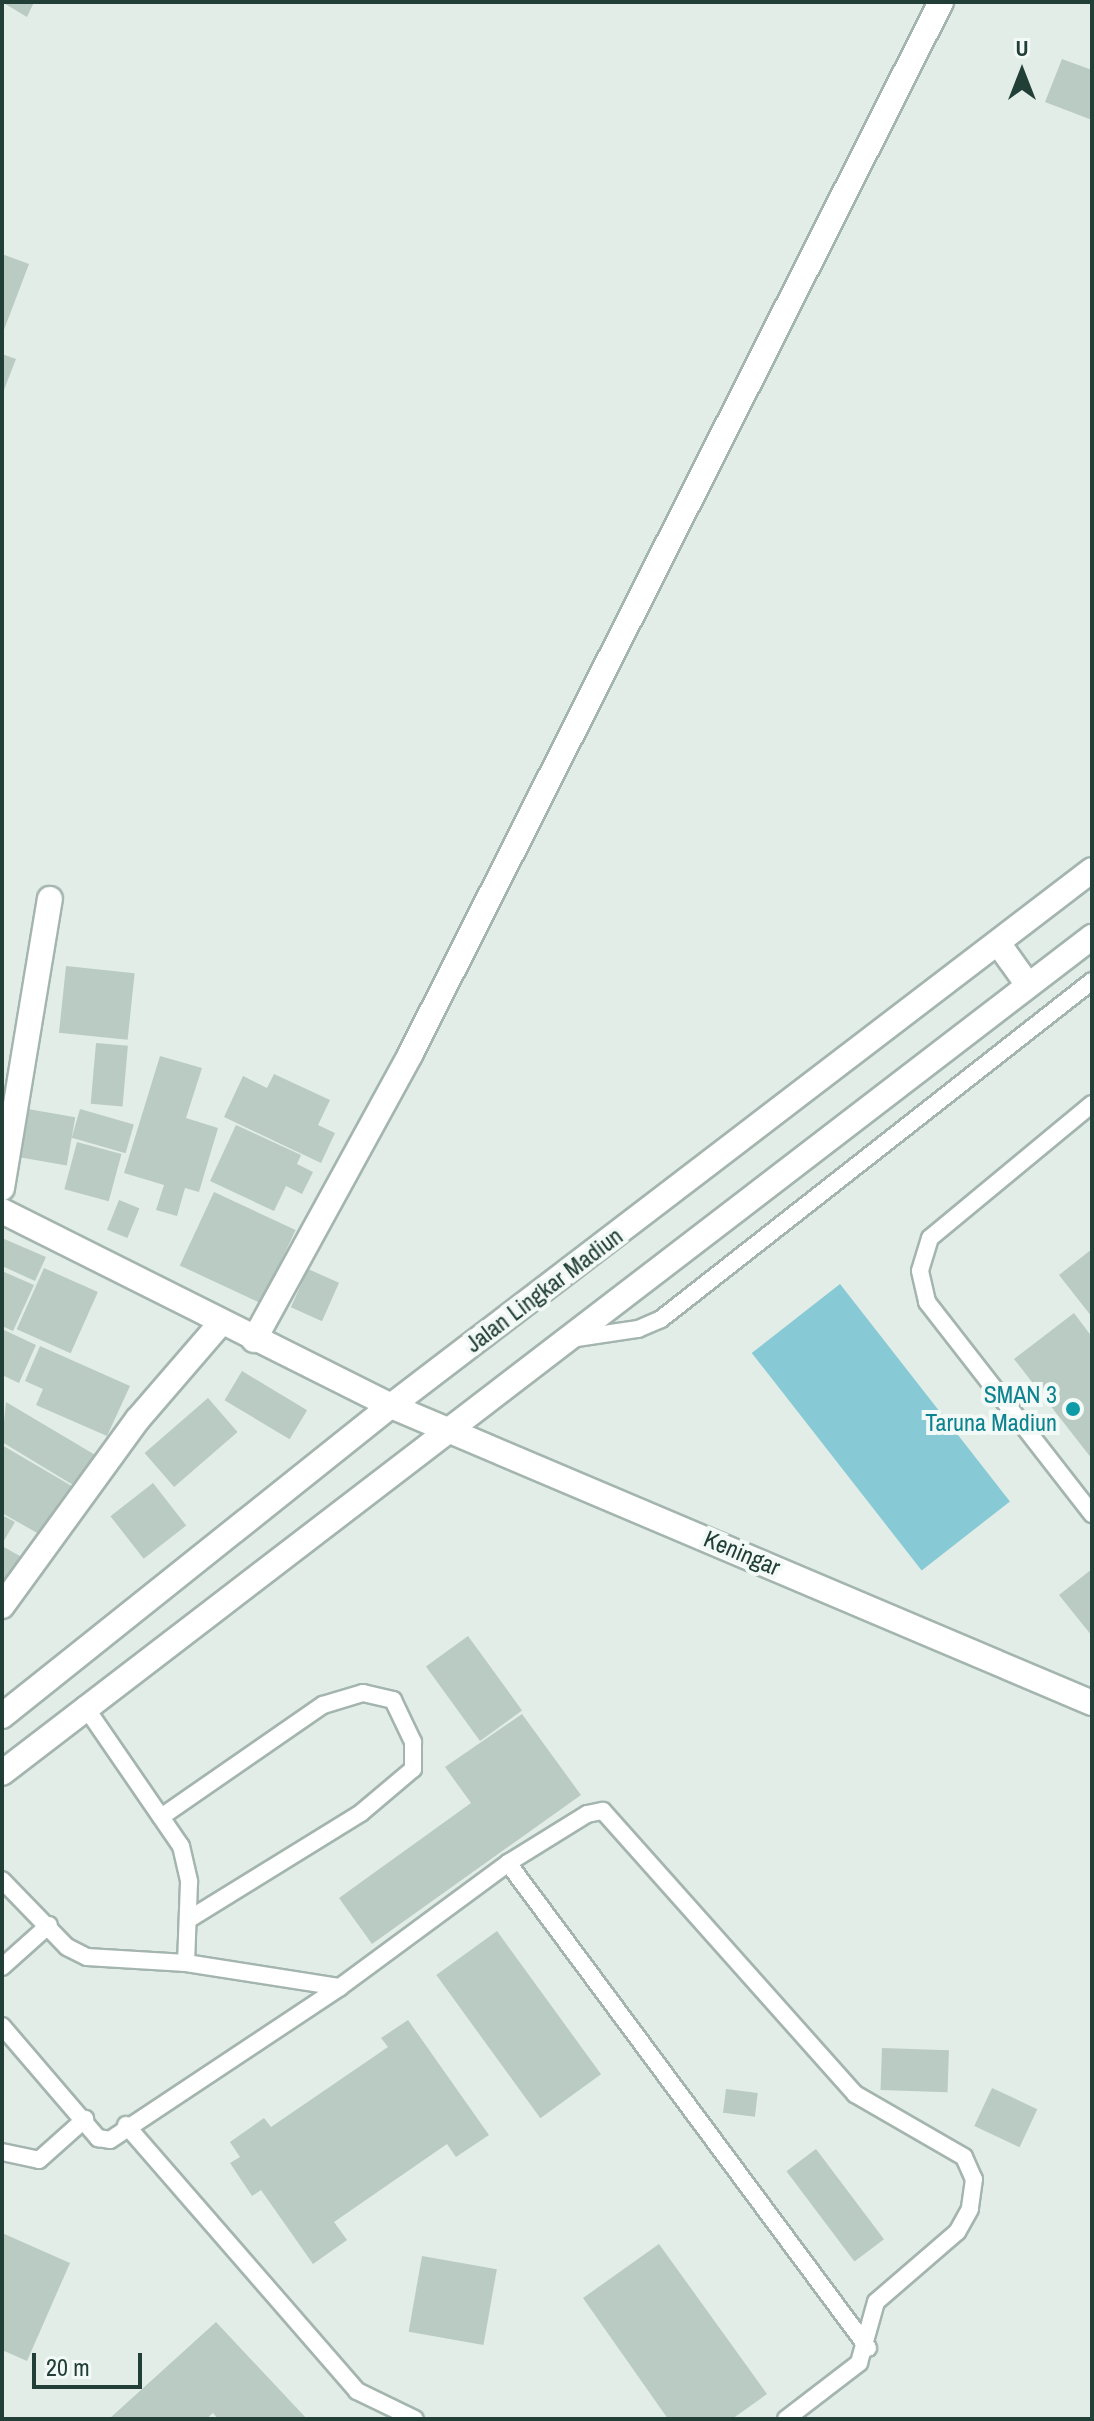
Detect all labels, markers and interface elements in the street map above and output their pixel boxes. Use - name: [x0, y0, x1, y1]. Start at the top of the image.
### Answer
- north arrow: [982, 32, 1062, 112]
- text: U: [1015, 33, 1029, 63]
- street label: Jalan Lingkar Madiun: [460, 1222, 628, 1358]
- place label: SMAN 3 Taruna Madiun: [925, 1381, 1057, 1437]
- marker: SMAN 3 Taruna Madiun: [1064, 1400, 1082, 1418]
- street label: Keningar: [700, 1524, 784, 1582]
- scale bar: [36, 2337, 146, 2387]
- text: 20 m: [46, 2351, 90, 2383]

